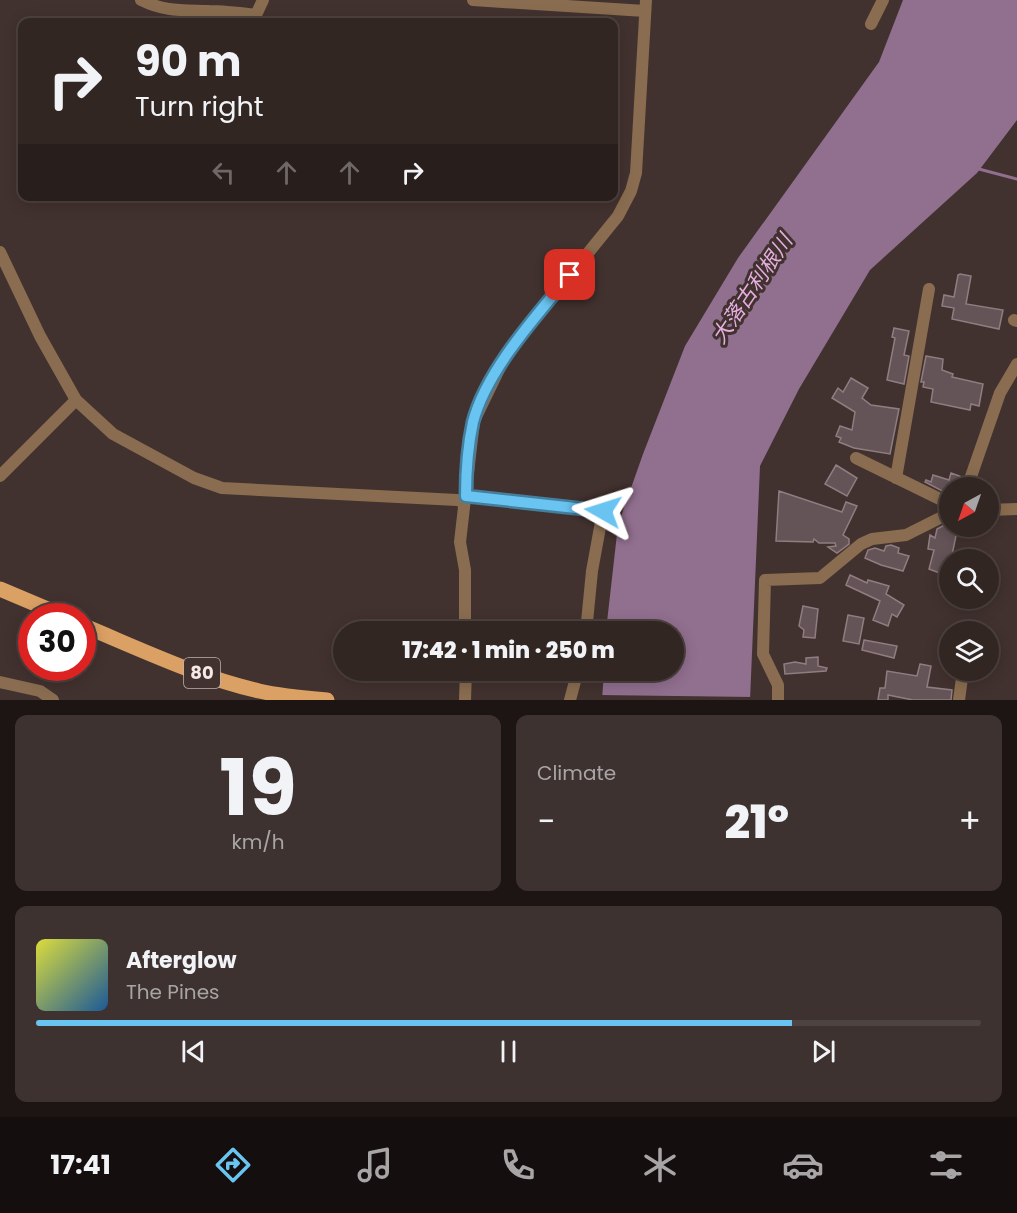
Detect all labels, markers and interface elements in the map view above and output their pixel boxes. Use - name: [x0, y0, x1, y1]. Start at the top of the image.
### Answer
- text: 90 m: [135, 32, 242, 91]
- icon: right: [36, 42, 114, 120]
- text: Turn right: [135, 88, 264, 125]
- icon: left: [207, 156, 240, 189]
- icon: ahead: [270, 156, 303, 189]
- icon: ahead: [333, 156, 366, 189]
- icon: right: [396, 156, 429, 189]
- water label: 大落古利根川: [704, 227, 800, 349]
- pin: [544, 249, 595, 300]
- icon: arrive: [553, 258, 586, 291]
- north arrow: [939, 477, 999, 537]
- map controls: [939, 477, 999, 681]
- position arrow: [571, 479, 635, 543]
- button: search: [939, 549, 999, 609]
- speed limit sign: 30: [18, 603, 96, 681]
- button: layers: [939, 621, 999, 681]
- text: 17:42 · 1 min · 250 m: [402, 635, 615, 666]
- road number: 80: [184, 658, 220, 688]
- text: 19: [219, 733, 297, 842]
- text: Climate: [537, 759, 616, 787]
- text: 21°: [725, 791, 789, 854]
- text: −: [537, 798, 555, 845]
- text: +: [958, 798, 981, 845]
- text: km/h: [231, 828, 285, 856]
- text: Afterglow: [126, 945, 237, 976]
- text: The Pines: [126, 978, 220, 1006]
- icon: previous: [177, 1035, 210, 1068]
- icon: pause: [492, 1035, 525, 1068]
- icon: next: [807, 1035, 840, 1068]
- icon: directions: [212, 1144, 254, 1186]
- icon: music: [354, 1144, 396, 1186]
- icon: phone: [497, 1144, 539, 1186]
- icon: climate: [639, 1144, 681, 1186]
- icon: car: [782, 1144, 824, 1186]
- icon: filters: [925, 1144, 967, 1186]
- text: 17:41: [50, 1146, 111, 1183]

